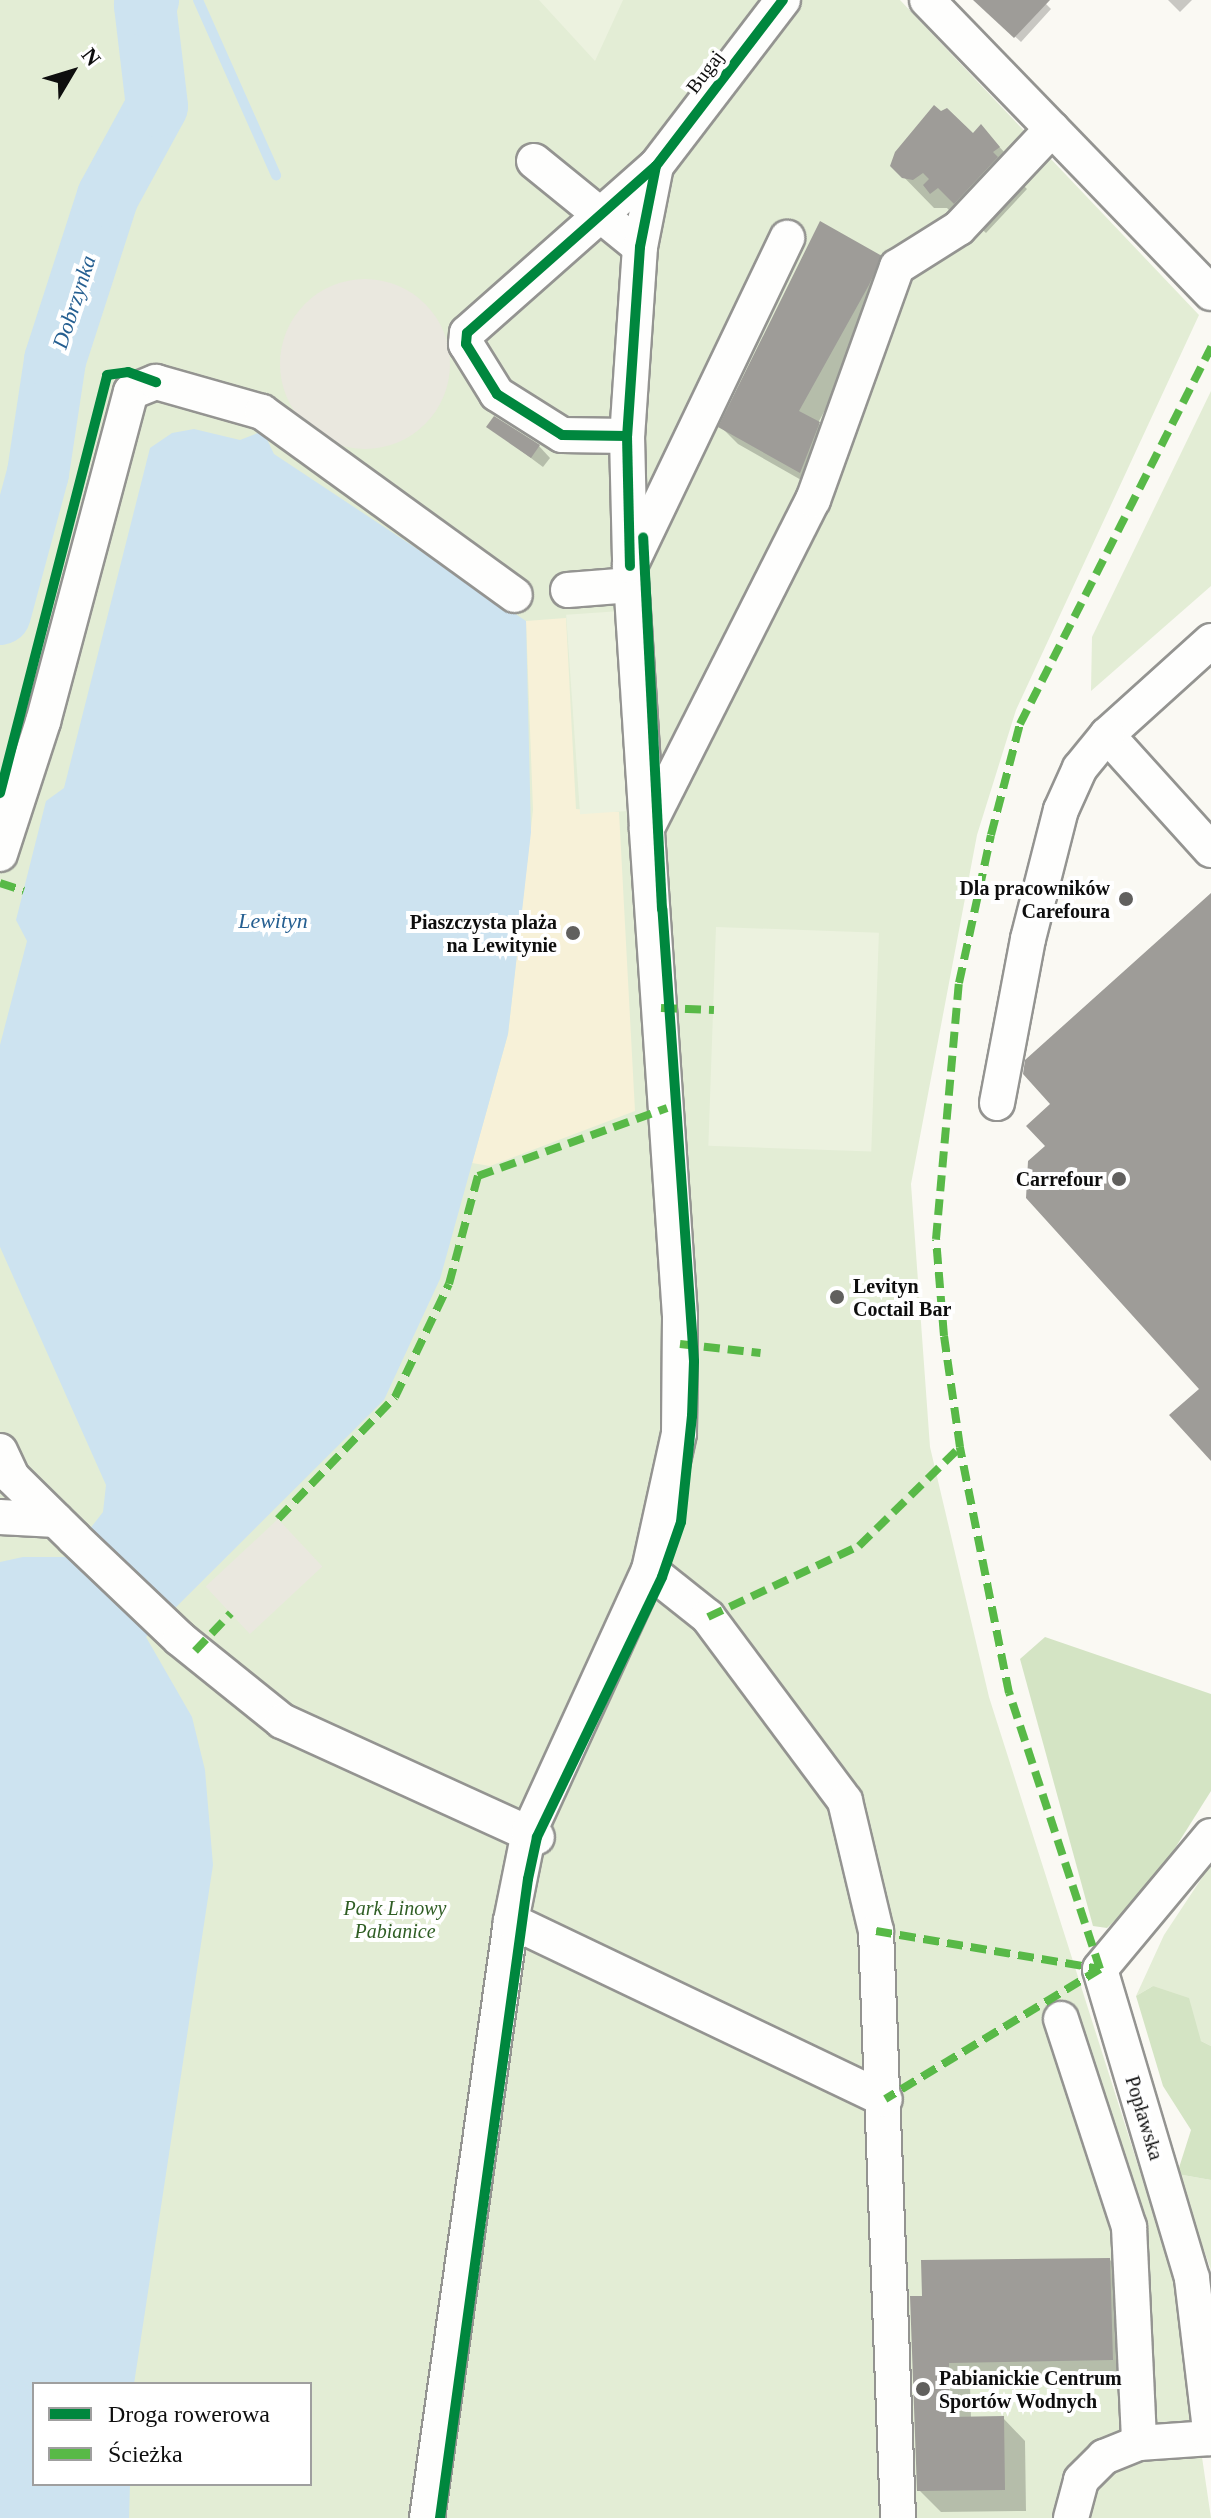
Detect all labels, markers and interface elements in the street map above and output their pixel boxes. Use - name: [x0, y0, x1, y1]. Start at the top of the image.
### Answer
- north arrow: [32, 32, 112, 112]
- text: N: [77, 43, 106, 71]
- street label: Bugaj: [681, 46, 729, 98]
- water label: Dobrzynka: [47, 252, 101, 352]
- place label: Dla pracowników Carefoura: [959, 876, 1110, 923]
- marker: Dla pracowników Carefoura: [1117, 890, 1135, 908]
- water label: Lewityn: [238, 908, 308, 934]
- place label: Piaszczysta plaża na Lewitynie: [410, 910, 557, 957]
- marker: Piaszczysta plaża na Lewitynie: [564, 924, 582, 942]
- place label: Carrefour: [1016, 1167, 1103, 1191]
- marker: Carrefour: [1110, 1170, 1128, 1188]
- place label: Levityn Coctail Bar: [853, 1274, 951, 1321]
- marker: Levityn Coctail Bar: [828, 1288, 846, 1306]
- park label: Park Linowy Pabianice: [344, 1897, 446, 1944]
- street label: Popławska: [1120, 2073, 1168, 2163]
- place label: Pabianickie Centrum Sportów Wodnych: [939, 2366, 1122, 2413]
- marker: Pabianickie Centrum Sportów Wodnych: [914, 2380, 932, 2398]
- legend: [32, 2382, 312, 2486]
- text: Droga rowerowa: [108, 2401, 270, 2427]
- text: Ścieżka: [108, 2441, 183, 2467]

